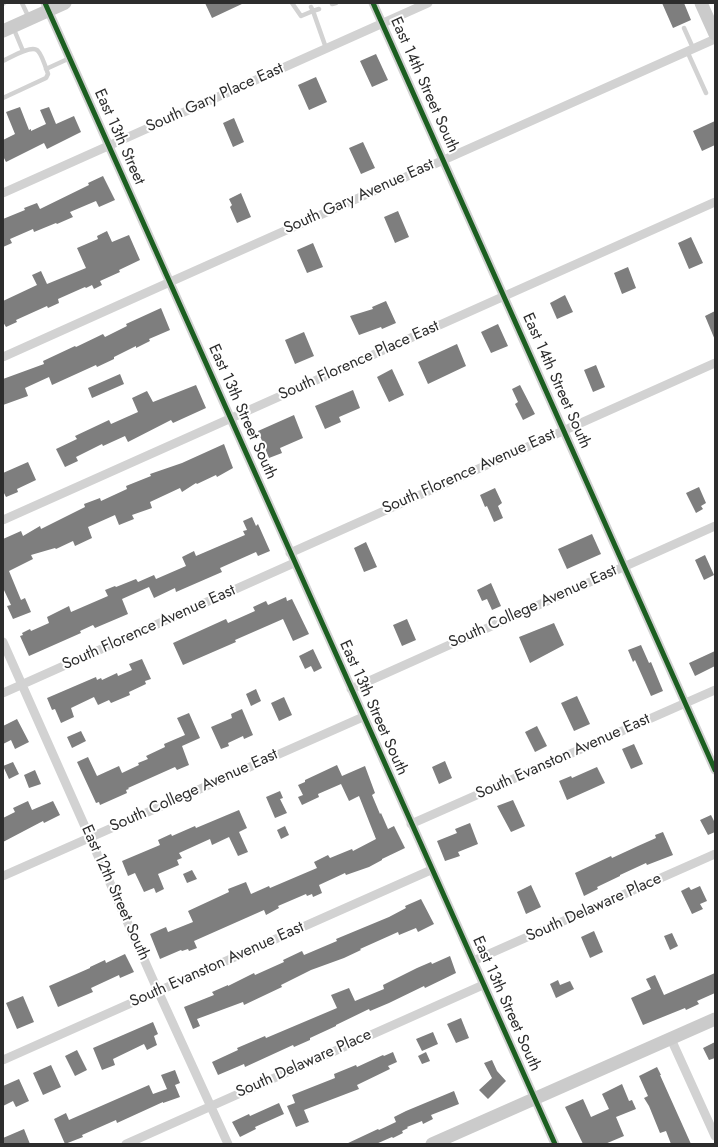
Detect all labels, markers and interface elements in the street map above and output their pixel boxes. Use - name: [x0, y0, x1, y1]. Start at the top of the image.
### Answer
- street label: East 14th Street South: [385, 14, 463, 156]
- street label: South Gary Place East: [143, 59, 287, 137]
- street label: East 13th Street: [89, 86, 149, 188]
- street label: South Gary Avenue East: [281, 155, 437, 239]
- street label: East 14th Street South: [517, 310, 595, 452]
- street label: South Florence Place East: [276, 317, 442, 405]
- street label: East 13th Street South: [204, 342, 280, 482]
- street label: South Florence Avenue East: [380, 425, 558, 519]
- street label: South College Avenue East: [446, 561, 620, 653]
- street label: South Florence Avenue East: [60, 581, 238, 675]
- street label: East 13th Street South: [335, 638, 411, 778]
- street label: South Evanston Avenue East: [473, 710, 653, 804]
- street label: South College Avenue East: [107, 745, 281, 837]
- street label: East 12th Street South: [77, 822, 153, 964]
- street label: South Delaware Place: [523, 869, 665, 947]
- street label: South Evanston Avenue East: [127, 918, 307, 1012]
- street label: East 13th Street South: [468, 934, 544, 1074]
- street label: South Delaware Place: [233, 1025, 375, 1103]

